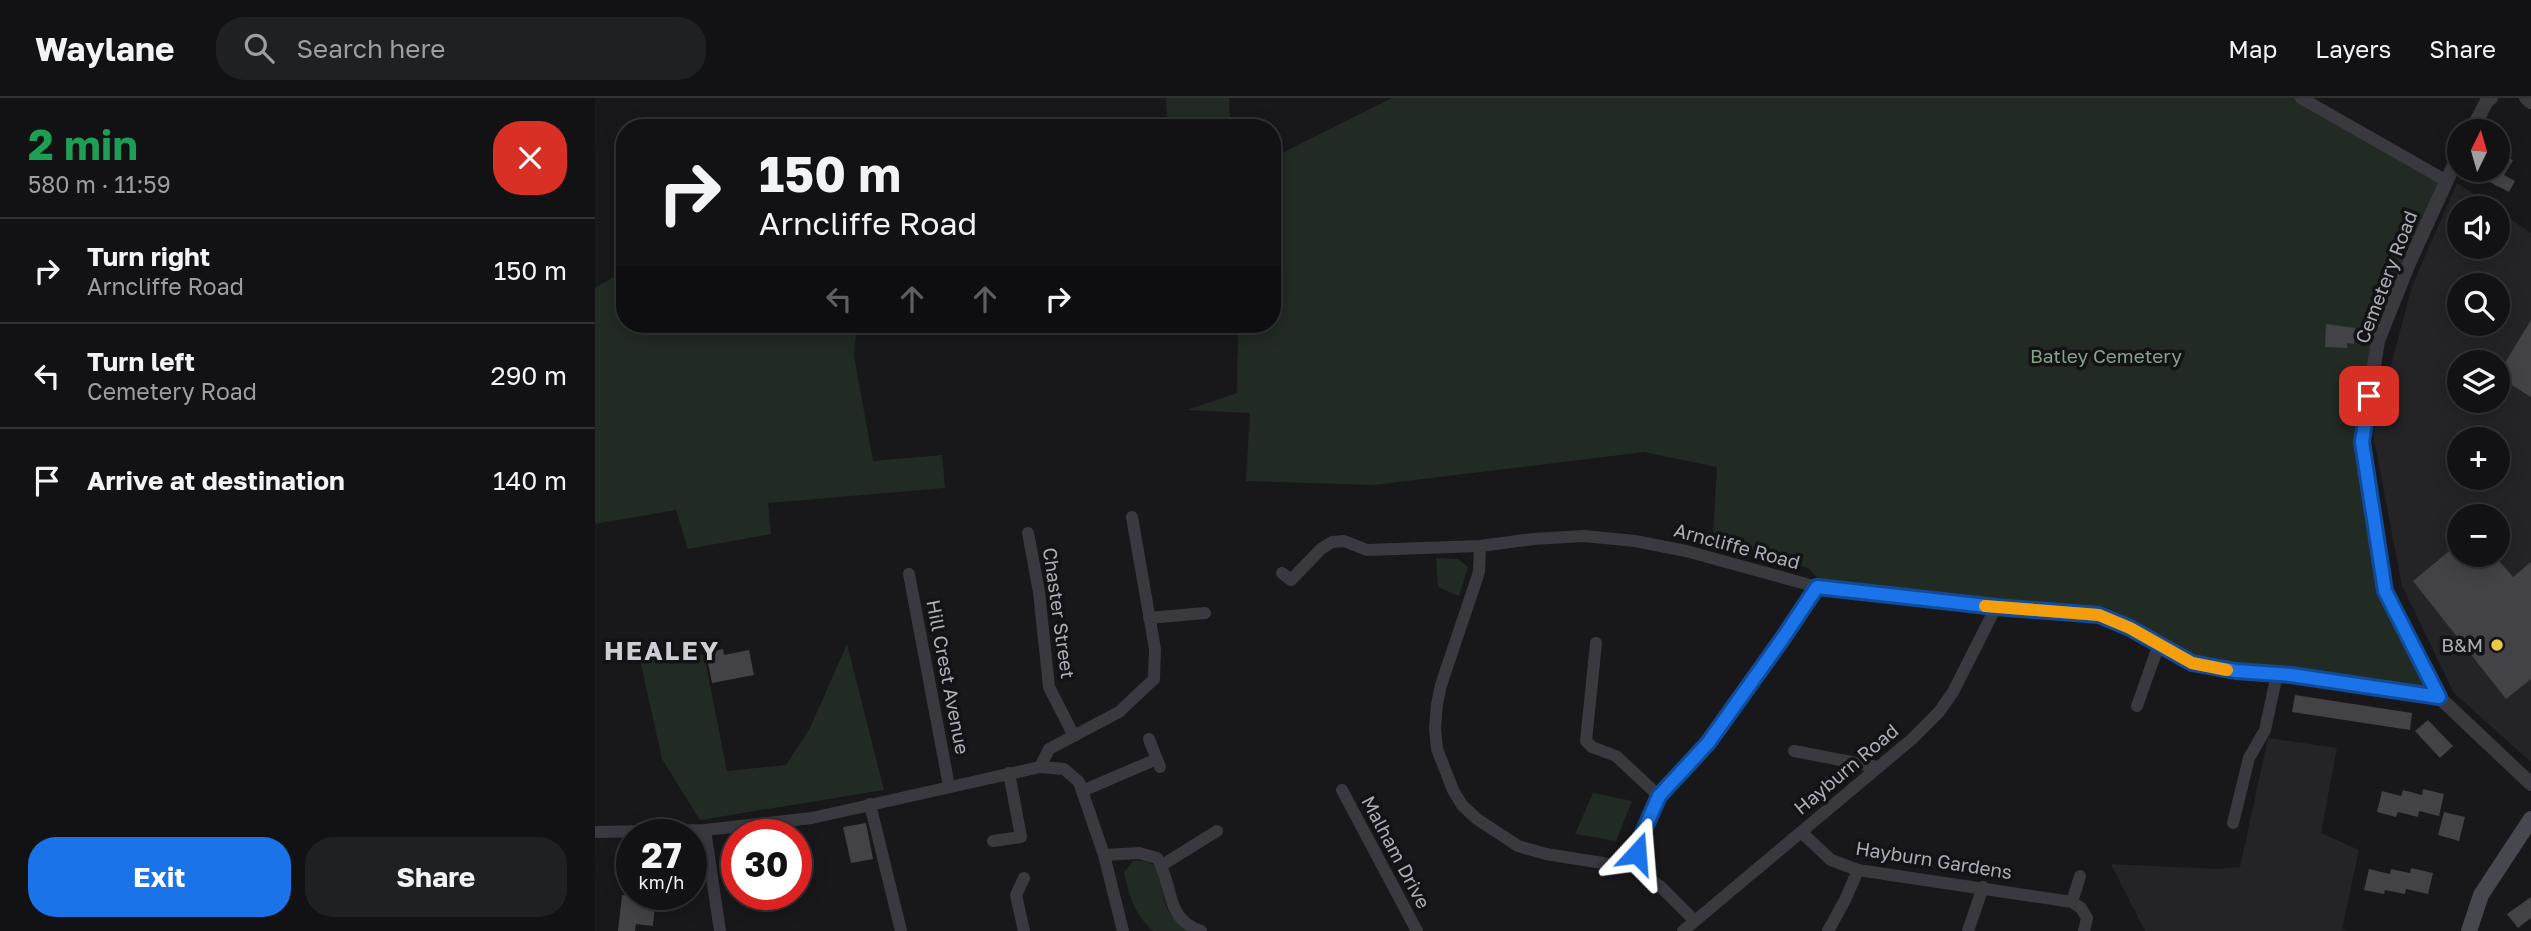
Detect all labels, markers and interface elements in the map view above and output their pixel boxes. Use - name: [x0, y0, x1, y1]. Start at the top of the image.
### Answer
- search box: [216, 17, 706, 80]
- text: Waylane: [35, 29, 174, 68]
- icon: search: [240, 29, 278, 67]
- text: Search here: [296, 33, 445, 64]
- text: Map: [2228, 34, 2277, 63]
- text: Layers: [2315, 34, 2391, 63]
- text: Share: [2429, 34, 2496, 63]
- text: 2 min: [28, 119, 138, 169]
- north arrow: [2447, 119, 2509, 182]
- map controls: [2447, 119, 2510, 567]
- button: close: [493, 121, 567, 195]
- text: 150 m: [759, 144, 901, 203]
- icon: right: [644, 147, 735, 238]
- text: 580 m · 11:59: [28, 170, 171, 198]
- button: sound: [2447, 196, 2510, 259]
- text: Arncliffe Road: [759, 204, 977, 242]
- street label: Cemetery Road: [2350, 207, 2421, 346]
- text: Turn right: [87, 241, 210, 272]
- icon: right: [28, 252, 66, 290]
- text: 150 m: [494, 255, 567, 286]
- text: Arncliffe Road: [87, 272, 244, 300]
- button: search: [2447, 273, 2510, 336]
- icon: left: [820, 280, 858, 318]
- icon: ahead: [893, 280, 931, 318]
- icon: ahead: [966, 280, 1004, 318]
- icon: right: [1039, 280, 1077, 318]
- park label: Batley Cemetery: [2030, 344, 2182, 367]
- text: Turn left: [87, 346, 195, 377]
- button: layers: [2447, 350, 2510, 413]
- icon: left: [28, 357, 66, 395]
- text: 290 m: [491, 360, 567, 391]
- pin: [2339, 366, 2399, 426]
- text: Cemetery Road: [87, 377, 257, 405]
- icon: arrive: [2350, 377, 2388, 415]
- button: +: [2447, 427, 2510, 490]
- icon: arrive: [28, 462, 66, 500]
- text: Arrive at destination: [87, 465, 345, 496]
- text: 140 m: [493, 465, 567, 496]
- button: −: [2447, 504, 2510, 567]
- street label: Arncliffe Road: [1672, 518, 1803, 573]
- street label: Chaster Street: [1039, 546, 1080, 680]
- street label: Hill Crest Avenue: [922, 598, 975, 756]
- place label: B&M: [2441, 633, 2483, 656]
- district label: HEALEY: [604, 635, 720, 666]
- marker: B&M: [2489, 637, 2505, 653]
- street label: Hayburn Road: [1789, 718, 1902, 819]
- street label: Malham Drive: [1357, 792, 1436, 912]
- position arrow: [1600, 816, 1674, 890]
- speed limit sign: 30: [721, 819, 812, 910]
- text: 27: [641, 834, 682, 876]
- street label: Hayburn Gardens: [1854, 836, 2014, 883]
- button: Exit: [28, 837, 291, 917]
- button: Share: [305, 837, 567, 917]
- text: km/h: [639, 871, 684, 893]

